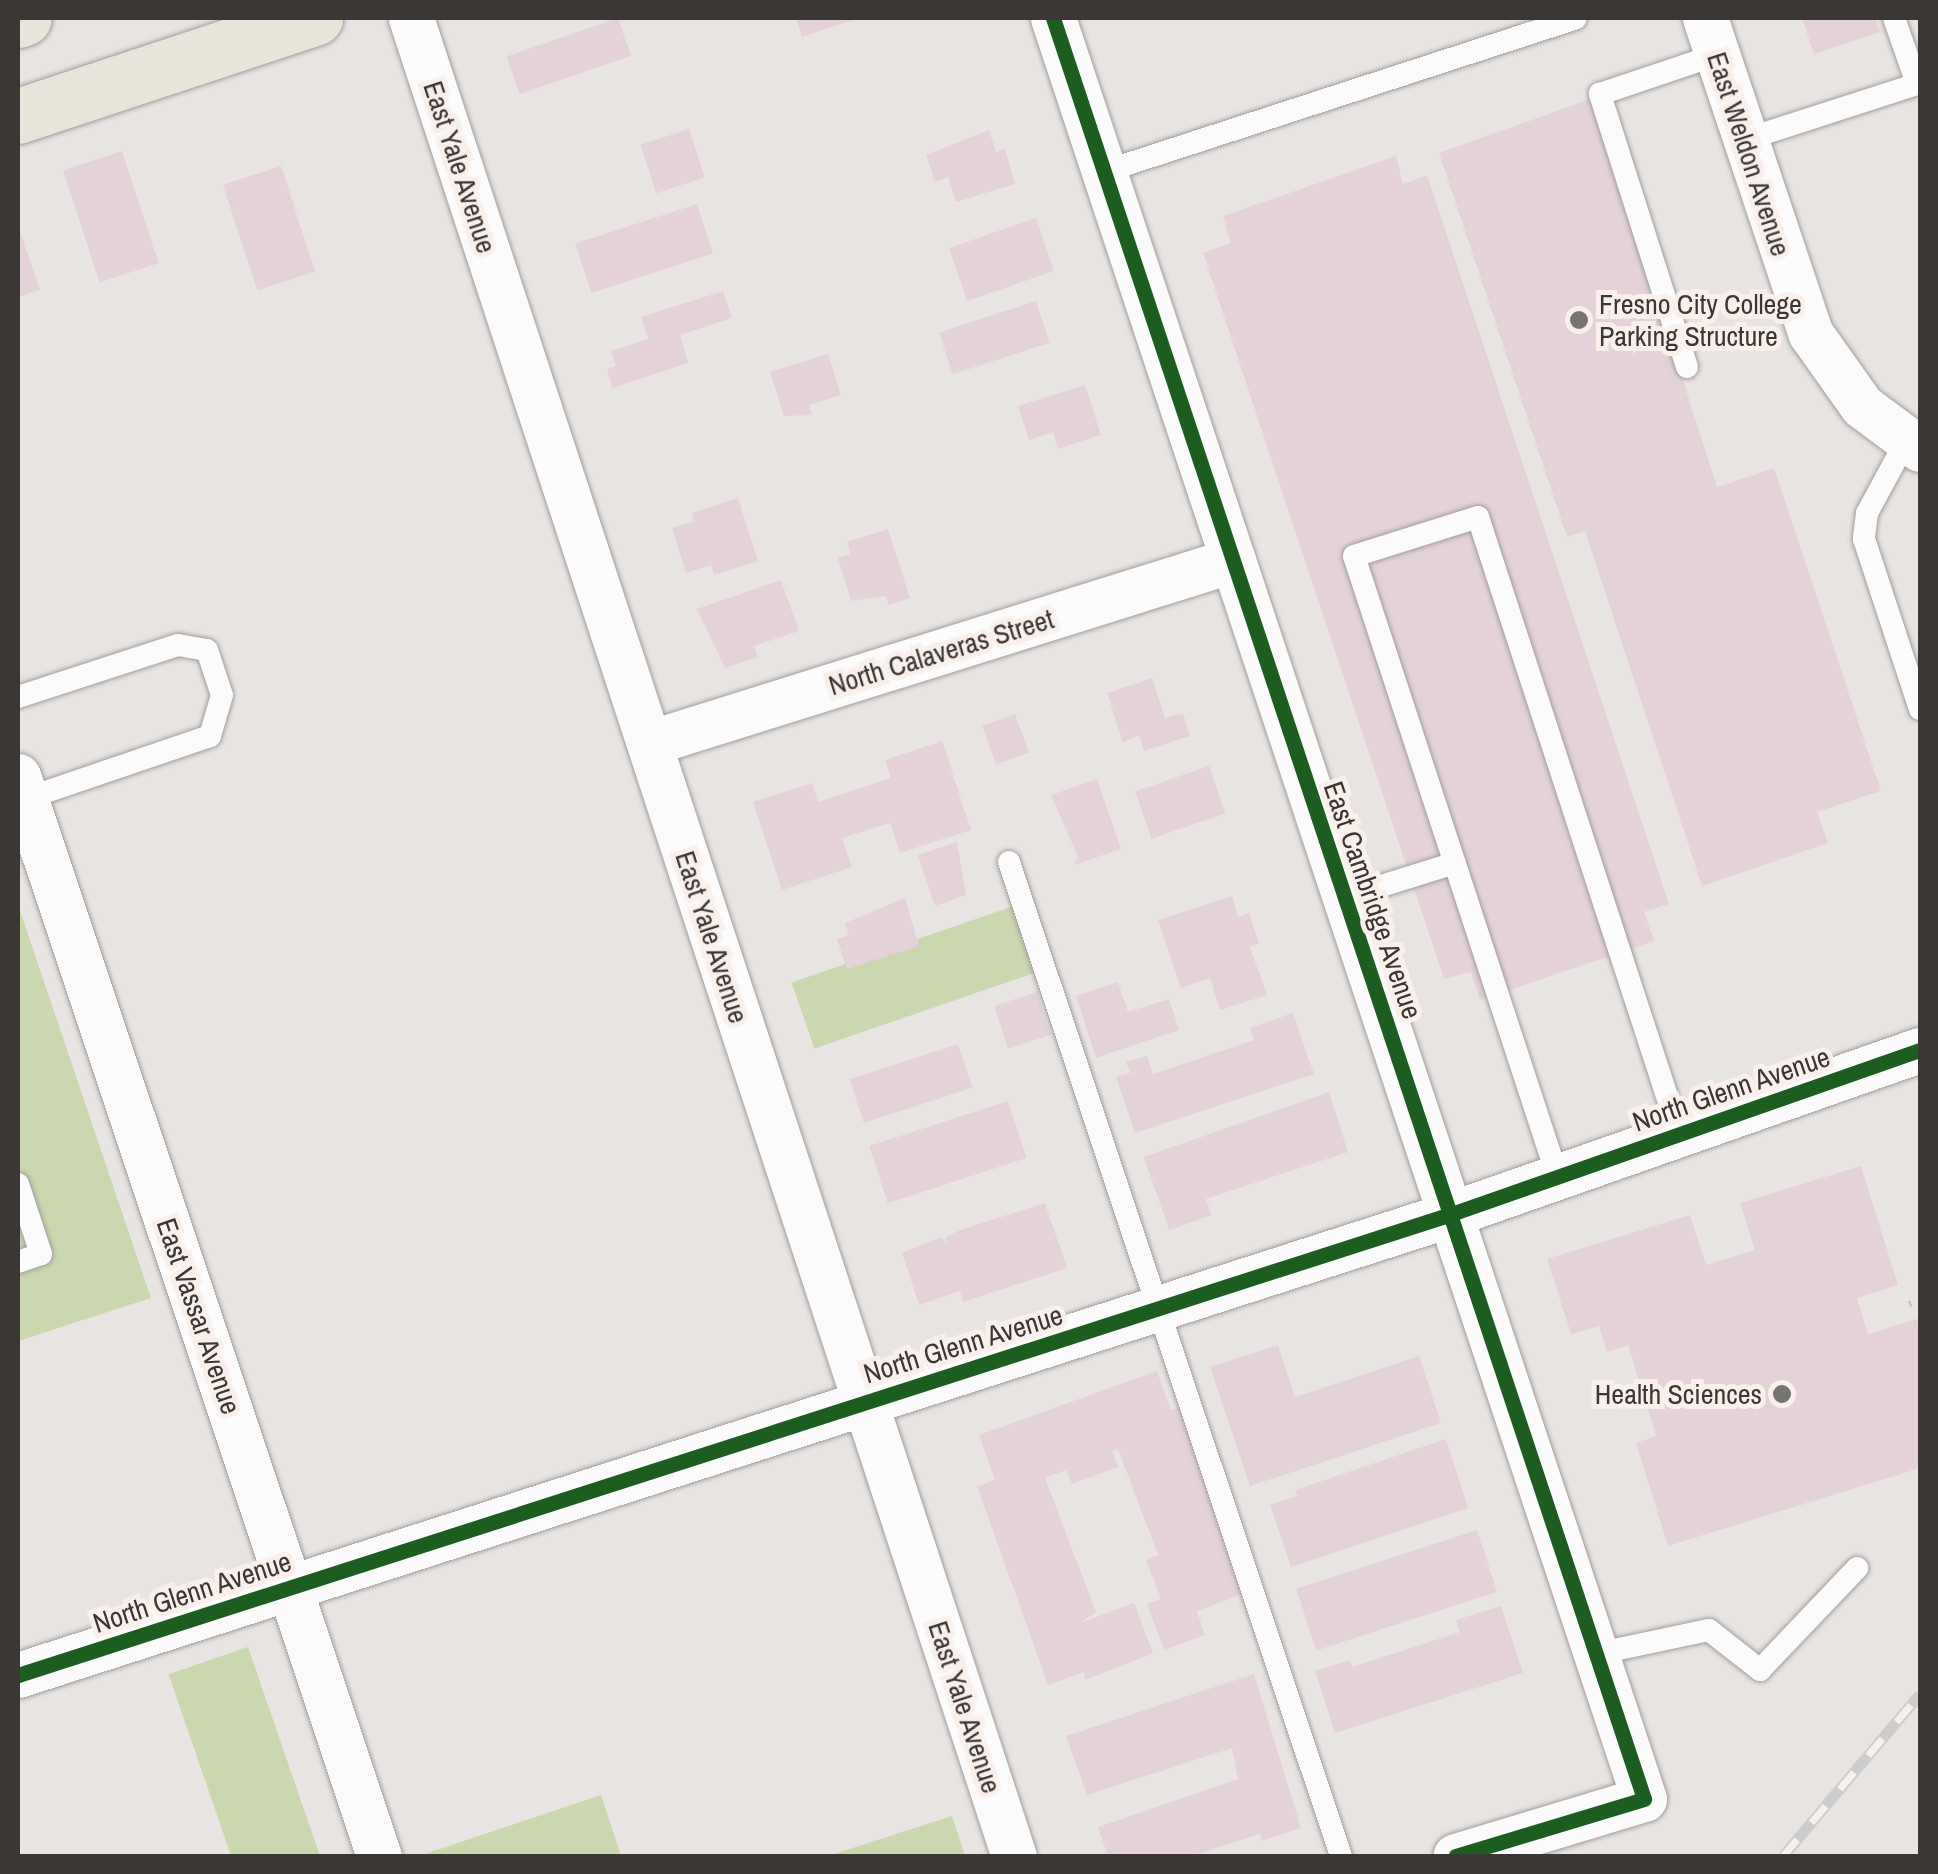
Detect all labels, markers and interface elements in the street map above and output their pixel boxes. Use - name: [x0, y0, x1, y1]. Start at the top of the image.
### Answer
- street label: East Weldon Avenue: [1700, 47, 1798, 261]
- street label: East Yale Avenue: [416, 76, 504, 258]
- place label: Fresno City College Parking Structure: [1599, 287, 1802, 353]
- marker: Fresno City College Parking Structure: [1568, 309, 1590, 331]
- street label: North Calaveras Street: [824, 602, 1058, 702]
- street label: East Cambridge Avenue: [1316, 776, 1430, 1024]
- street label: East Yale Avenue: [668, 846, 756, 1028]
- street label: North Glenn Avenue: [1627, 1039, 1835, 1139]
- street label: East Vassar Avenue: [150, 1213, 248, 1419]
- street label: North Glenn Avenue: [859, 1298, 1067, 1390]
- place label: Health Sciences: [1595, 1377, 1762, 1411]
- marker: Health Sciences: [1771, 1383, 1793, 1405]
- street label: North Glenn Avenue: [88, 1544, 296, 1640]
- street label: East Yale Avenue: [921, 1616, 1009, 1798]

